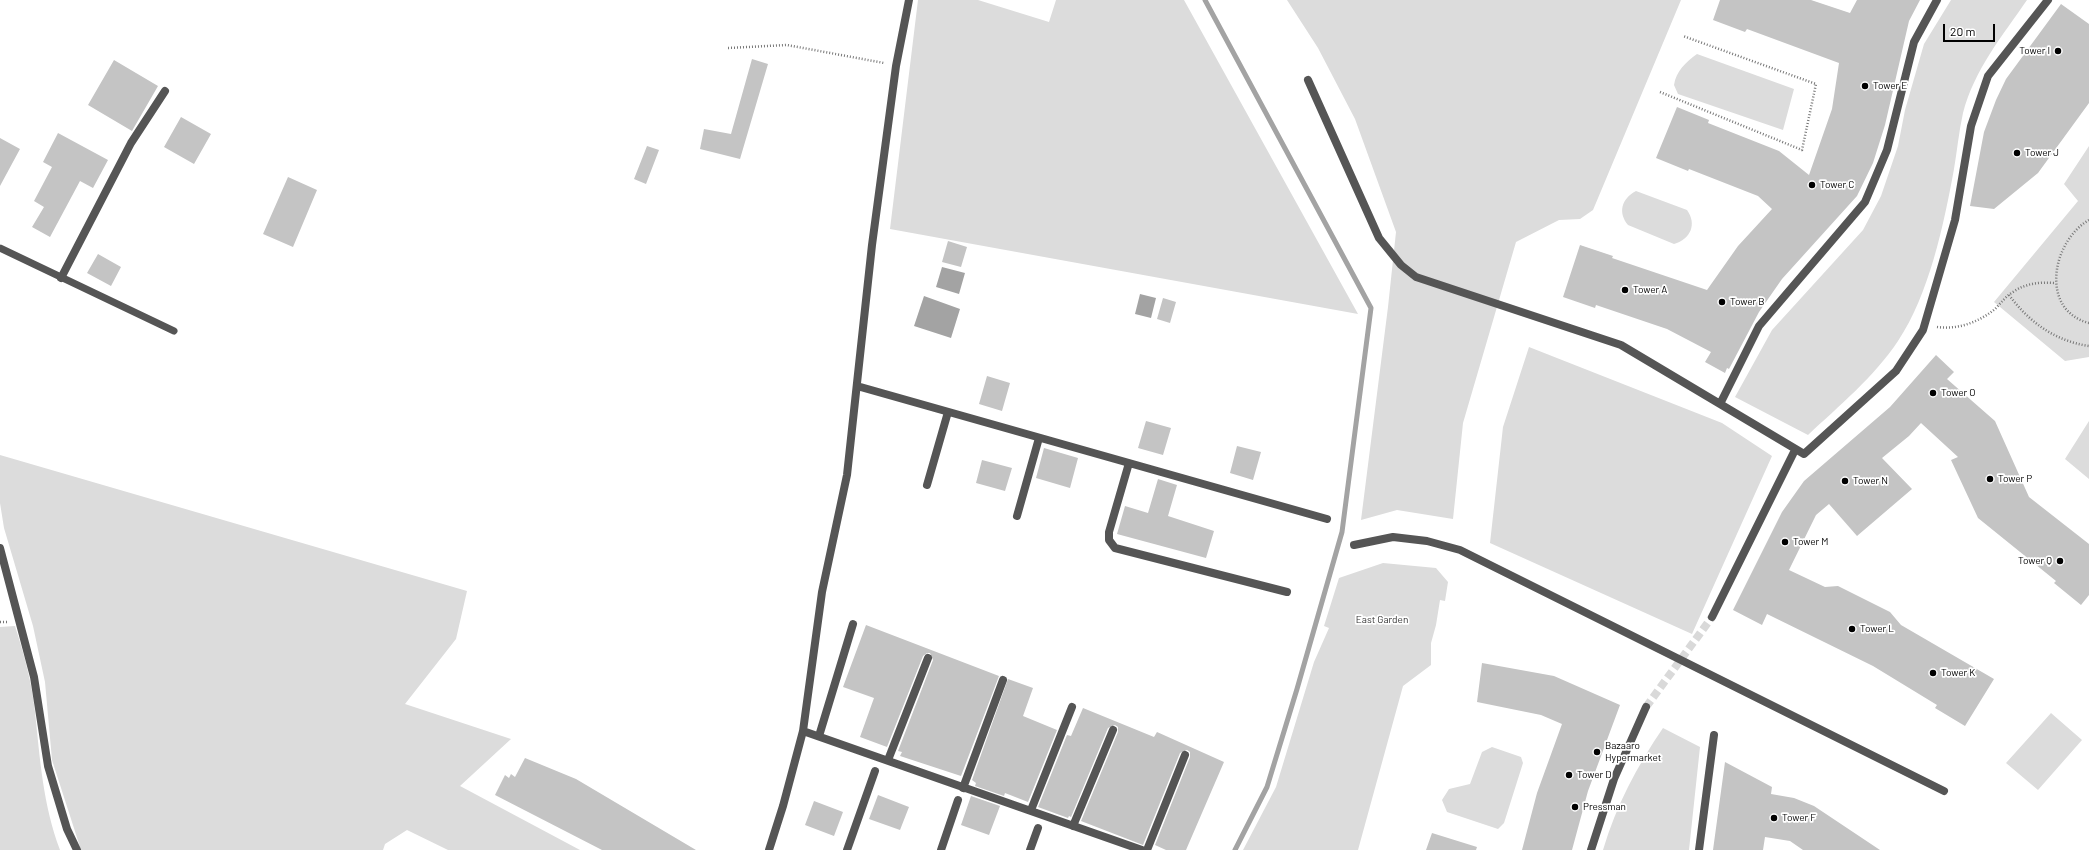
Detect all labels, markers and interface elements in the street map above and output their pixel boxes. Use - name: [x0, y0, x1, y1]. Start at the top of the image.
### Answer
- scale bar: [1945, 16, 1997, 42]
- text: 20 m: [1950, 24, 1976, 38]
- place label: Tower I: [2019, 45, 2050, 57]
- marker: Tower I: [2053, 46, 2063, 56]
- place label: Tower E: [1873, 80, 1907, 92]
- marker: Tower E: [1860, 81, 1870, 91]
- place label: Tower J: [2025, 147, 2059, 159]
- marker: Tower J: [2012, 148, 2022, 158]
- place label: Tower C: [1820, 179, 1854, 191]
- marker: Tower C: [1807, 180, 1817, 190]
- place label: Tower A: [1633, 284, 1667, 296]
- marker: Tower A: [1620, 285, 1630, 295]
- place label: Tower B: [1730, 296, 1765, 308]
- marker: Tower B: [1717, 297, 1727, 307]
- place label: Tower O: [1941, 387, 1975, 399]
- marker: Tower O: [1928, 388, 1938, 398]
- place label: Tower P: [1998, 473, 2032, 485]
- marker: Tower P: [1985, 474, 1995, 484]
- place label: Tower N: [1853, 475, 1888, 487]
- marker: Tower N: [1840, 476, 1850, 486]
- place label: Tower M: [1793, 536, 1828, 548]
- marker: Tower M: [1780, 537, 1790, 547]
- place label: Tower Q: [2018, 555, 2052, 567]
- marker: Tower Q: [2055, 556, 2065, 566]
- park label: East Garden: [1356, 614, 1408, 626]
- place label: Tower L: [1860, 623, 1894, 635]
- marker: Tower L: [1847, 624, 1857, 634]
- place label: Tower K: [1941, 667, 1975, 679]
- marker: Tower K: [1928, 668, 1938, 678]
- place label: Bazaaro Hypermarket: [1605, 740, 1661, 764]
- marker: Bazaaro Hypermarket: [1592, 747, 1602, 757]
- place label: Tower D: [1577, 769, 1611, 781]
- marker: Tower D: [1564, 770, 1574, 780]
- place label: Pressman: [1583, 801, 1626, 813]
- marker: Pressman: [1570, 802, 1580, 812]
- place label: Tower F: [1782, 812, 1816, 824]
- marker: Tower F: [1769, 813, 1779, 823]

